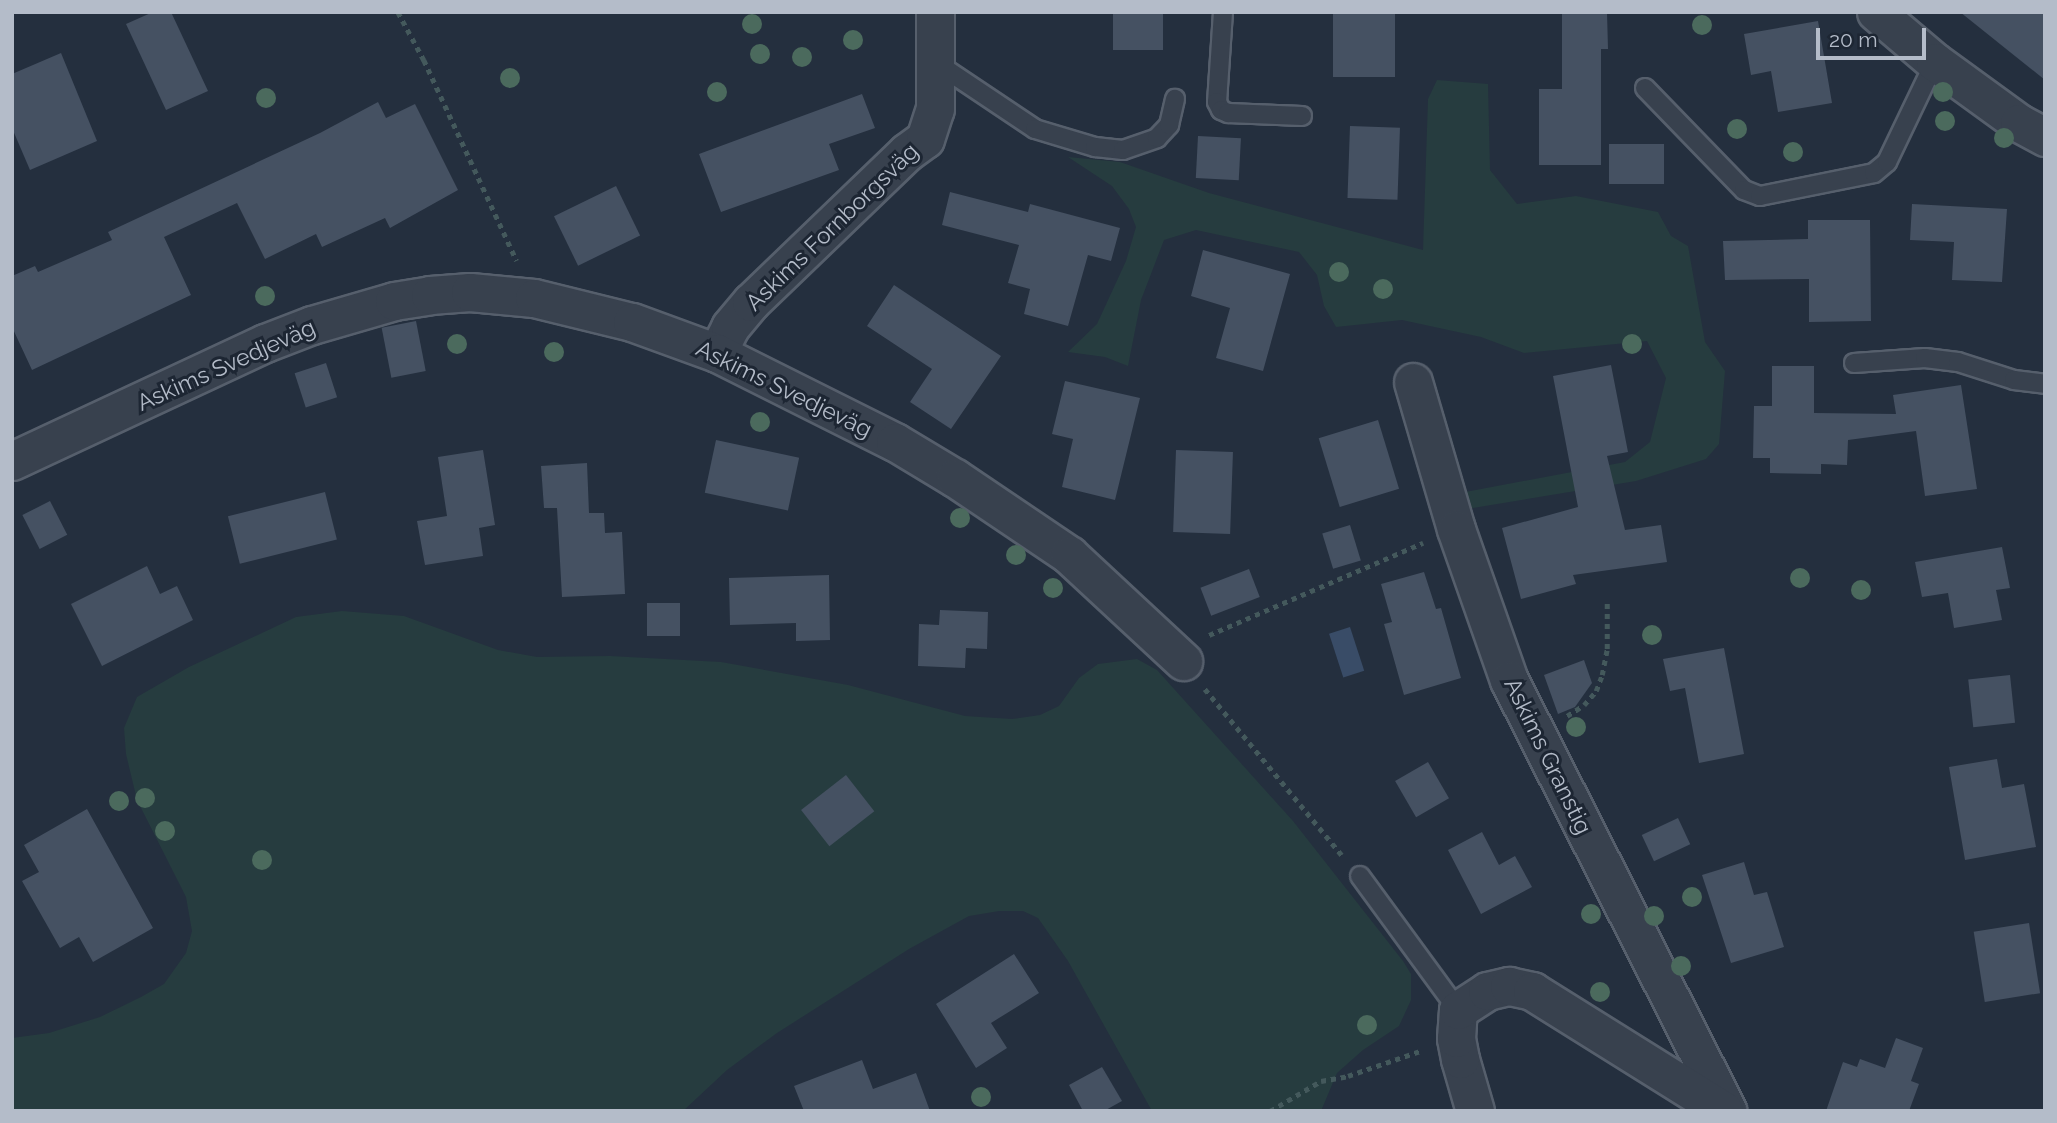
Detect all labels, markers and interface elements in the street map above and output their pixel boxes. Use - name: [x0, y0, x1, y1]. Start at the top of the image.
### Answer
- scale bar: [1819, 14, 1929, 58]
- text: 20 m: [1829, 27, 1877, 52]
- street label: Askims Fornborgsväg: [740, 137, 924, 317]
- street label: Askims Svedjeväg: [133, 313, 319, 417]
- street label: Askims Svedjeväg: [692, 334, 876, 444]
- street label: Askims Granstig: [1498, 673, 1598, 839]

